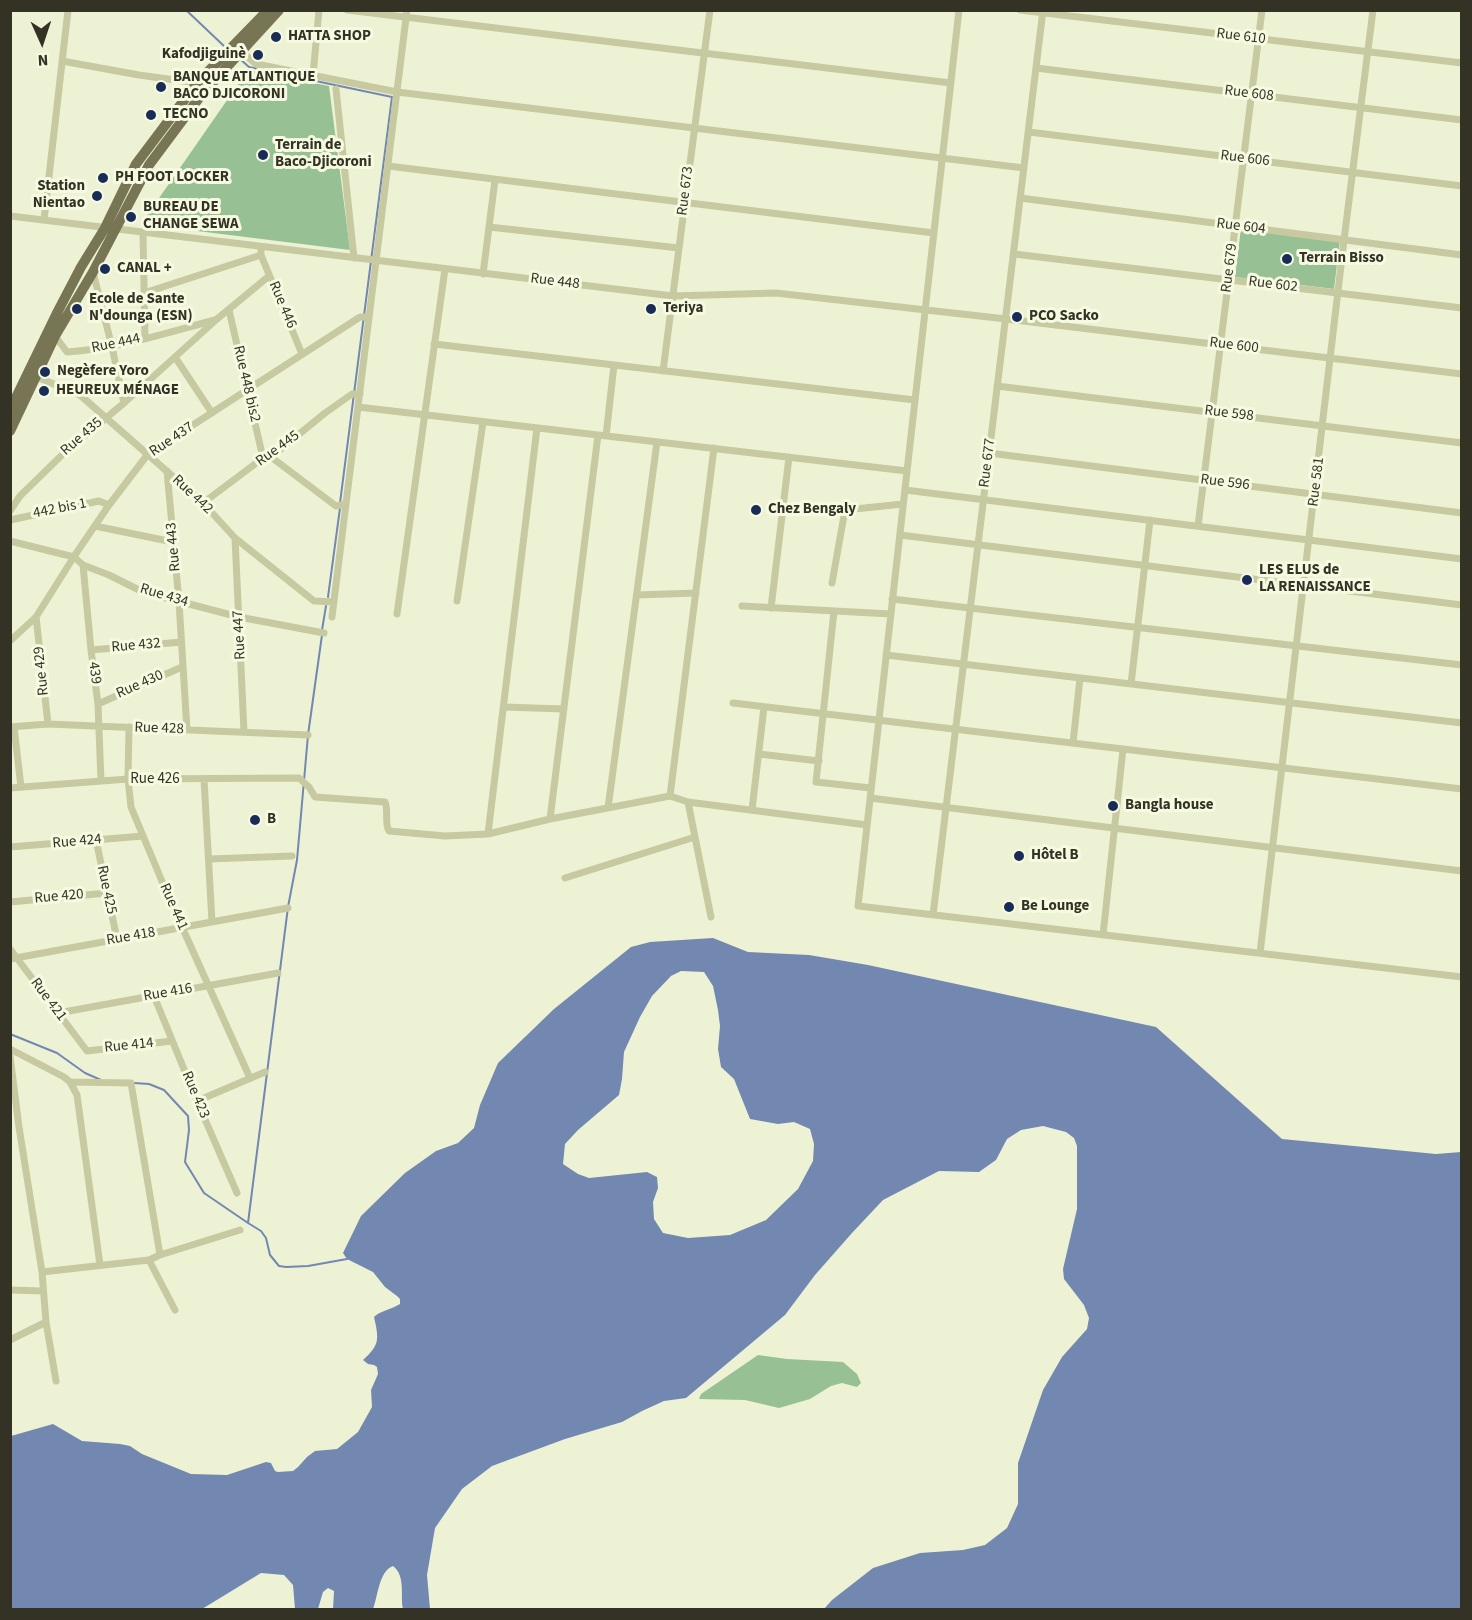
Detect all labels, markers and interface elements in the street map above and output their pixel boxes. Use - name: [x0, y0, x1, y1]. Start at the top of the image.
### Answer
- north arrow: [12, 12, 72, 72]
- street label: Rue 610: [1215, 25, 1267, 49]
- place label: HATTA SHOP: [288, 28, 371, 46]
- marker: HATTA SHOP: [269, 30, 283, 44]
- place label: Kafodjiguinè: [162, 46, 246, 64]
- marker: Kafodjiguinè: [251, 48, 265, 62]
- text: N: [37, 49, 49, 71]
- place label: BANQUE ATLANTIQUE BACO DJICORONI: [173, 69, 315, 104]
- marker: BANQUE ATLANTIQUE BACO DJICORONI: [154, 80, 168, 94]
- street label: Rue 608: [1223, 82, 1275, 106]
- place label: TECNO: [163, 106, 209, 124]
- marker: TECNO: [144, 108, 158, 122]
- place label: Terrain de Baco-Djicoroni: [275, 137, 372, 172]
- street label: Rue 606: [1219, 147, 1271, 171]
- marker: Terrain de Baco-Djicoroni: [256, 148, 270, 162]
- street label: Rue 673: [674, 165, 698, 217]
- place label: PH FOOT LOCKER: [115, 169, 229, 187]
- marker: PH FOOT LOCKER: [96, 171, 110, 185]
- place label: Station Nientao: [33, 178, 85, 213]
- marker: Station Nientao: [90, 189, 104, 203]
- place label: BUREAU DE CHANGE SEWA: [143, 199, 239, 234]
- marker: BUREAU DE CHANGE SEWA: [124, 210, 138, 224]
- street label: Rue 604: [1215, 215, 1267, 239]
- street label: Rue 679: [1218, 242, 1242, 294]
- place label: Terrain Bisso: [1299, 250, 1384, 268]
- marker: Terrain Bisso: [1280, 252, 1294, 266]
- place label: CANAL +: [117, 260, 172, 278]
- marker: CANAL +: [98, 262, 112, 276]
- street label: Rue 448: [529, 270, 581, 294]
- street label: Rue 602: [1247, 273, 1299, 297]
- street label: Rue 446: [264, 279, 300, 331]
- place label: Ecole de Sante N'dounga (ESN): [89, 291, 193, 326]
- place label: Teriya: [663, 300, 703, 318]
- marker: Ecole de Sante N'dounga (ESN): [70, 302, 84, 316]
- marker: Teriya: [644, 302, 658, 316]
- place label: PCO Sacko: [1029, 308, 1099, 326]
- marker: PCO Sacko: [1010, 310, 1024, 324]
- street label: Rue 444: [90, 330, 142, 358]
- street label: Rue 600: [1208, 334, 1260, 358]
- street label: Rue 448 bis2: [228, 344, 264, 424]
- place label: Negèfere Yoro: [57, 363, 149, 381]
- marker: Negèfere Yoro: [38, 365, 52, 379]
- place label: HEUREUX MÉNAGE: [56, 382, 179, 400]
- marker: HEUREUX MÉNAGE: [37, 384, 51, 398]
- street label: Rue 598: [1203, 402, 1255, 426]
- street label: Rue 435: [57, 414, 107, 460]
- street label: Rue 437: [146, 419, 198, 461]
- street label: Rue 445: [253, 427, 303, 471]
- street label: Rue 677: [976, 437, 1000, 489]
- street label: Rue 581: [1305, 456, 1329, 508]
- street label: Rue 596: [1199, 471, 1251, 495]
- street label: Rue 442: [168, 472, 216, 518]
- street label: 442 bis 1: [32, 495, 88, 523]
- place label: Chez Bengaly: [768, 501, 856, 519]
- marker: Chez Bengaly: [749, 503, 763, 517]
- street label: Rue 443: [163, 522, 185, 572]
- place label: LES ELUS de LA RENAISSANCE: [1259, 562, 1371, 597]
- marker: LES ELUS de LA RENAISSANCE: [1240, 573, 1254, 587]
- street label: Rue 434: [138, 580, 190, 612]
- street label: Rue 447: [230, 610, 250, 660]
- street label: Rue 432: [111, 635, 161, 657]
- street label: Rue 429: [30, 645, 54, 697]
- street label: 439: [84, 661, 104, 685]
- street label: Rue 430: [114, 667, 166, 703]
- street label: Rue 428: [134, 719, 184, 739]
- street label: Rue 426: [130, 771, 180, 789]
- place label: Bangla house: [1125, 797, 1214, 815]
- marker: Bangla house: [1106, 799, 1120, 813]
- place label: B: [267, 811, 276, 829]
- marker: B: [248, 813, 262, 827]
- street label: Rue 424: [52, 831, 102, 853]
- place label: Hôtel B: [1031, 847, 1079, 865]
- marker: Hôtel B: [1012, 849, 1026, 863]
- street label: Rue 425: [92, 864, 120, 916]
- street label: Rue 441: [155, 881, 191, 933]
- street label: Rue 420: [34, 886, 84, 908]
- place label: Be Lounge: [1021, 898, 1089, 916]
- marker: Be Lounge: [1002, 900, 1016, 914]
- street label: Rue 418: [105, 924, 157, 950]
- street label: Rue 421: [26, 975, 70, 1025]
- street label: Rue 416: [142, 980, 194, 1006]
- street label: Rue 414: [103, 1034, 155, 1058]
- street label: Rue 423: [177, 1069, 213, 1121]

